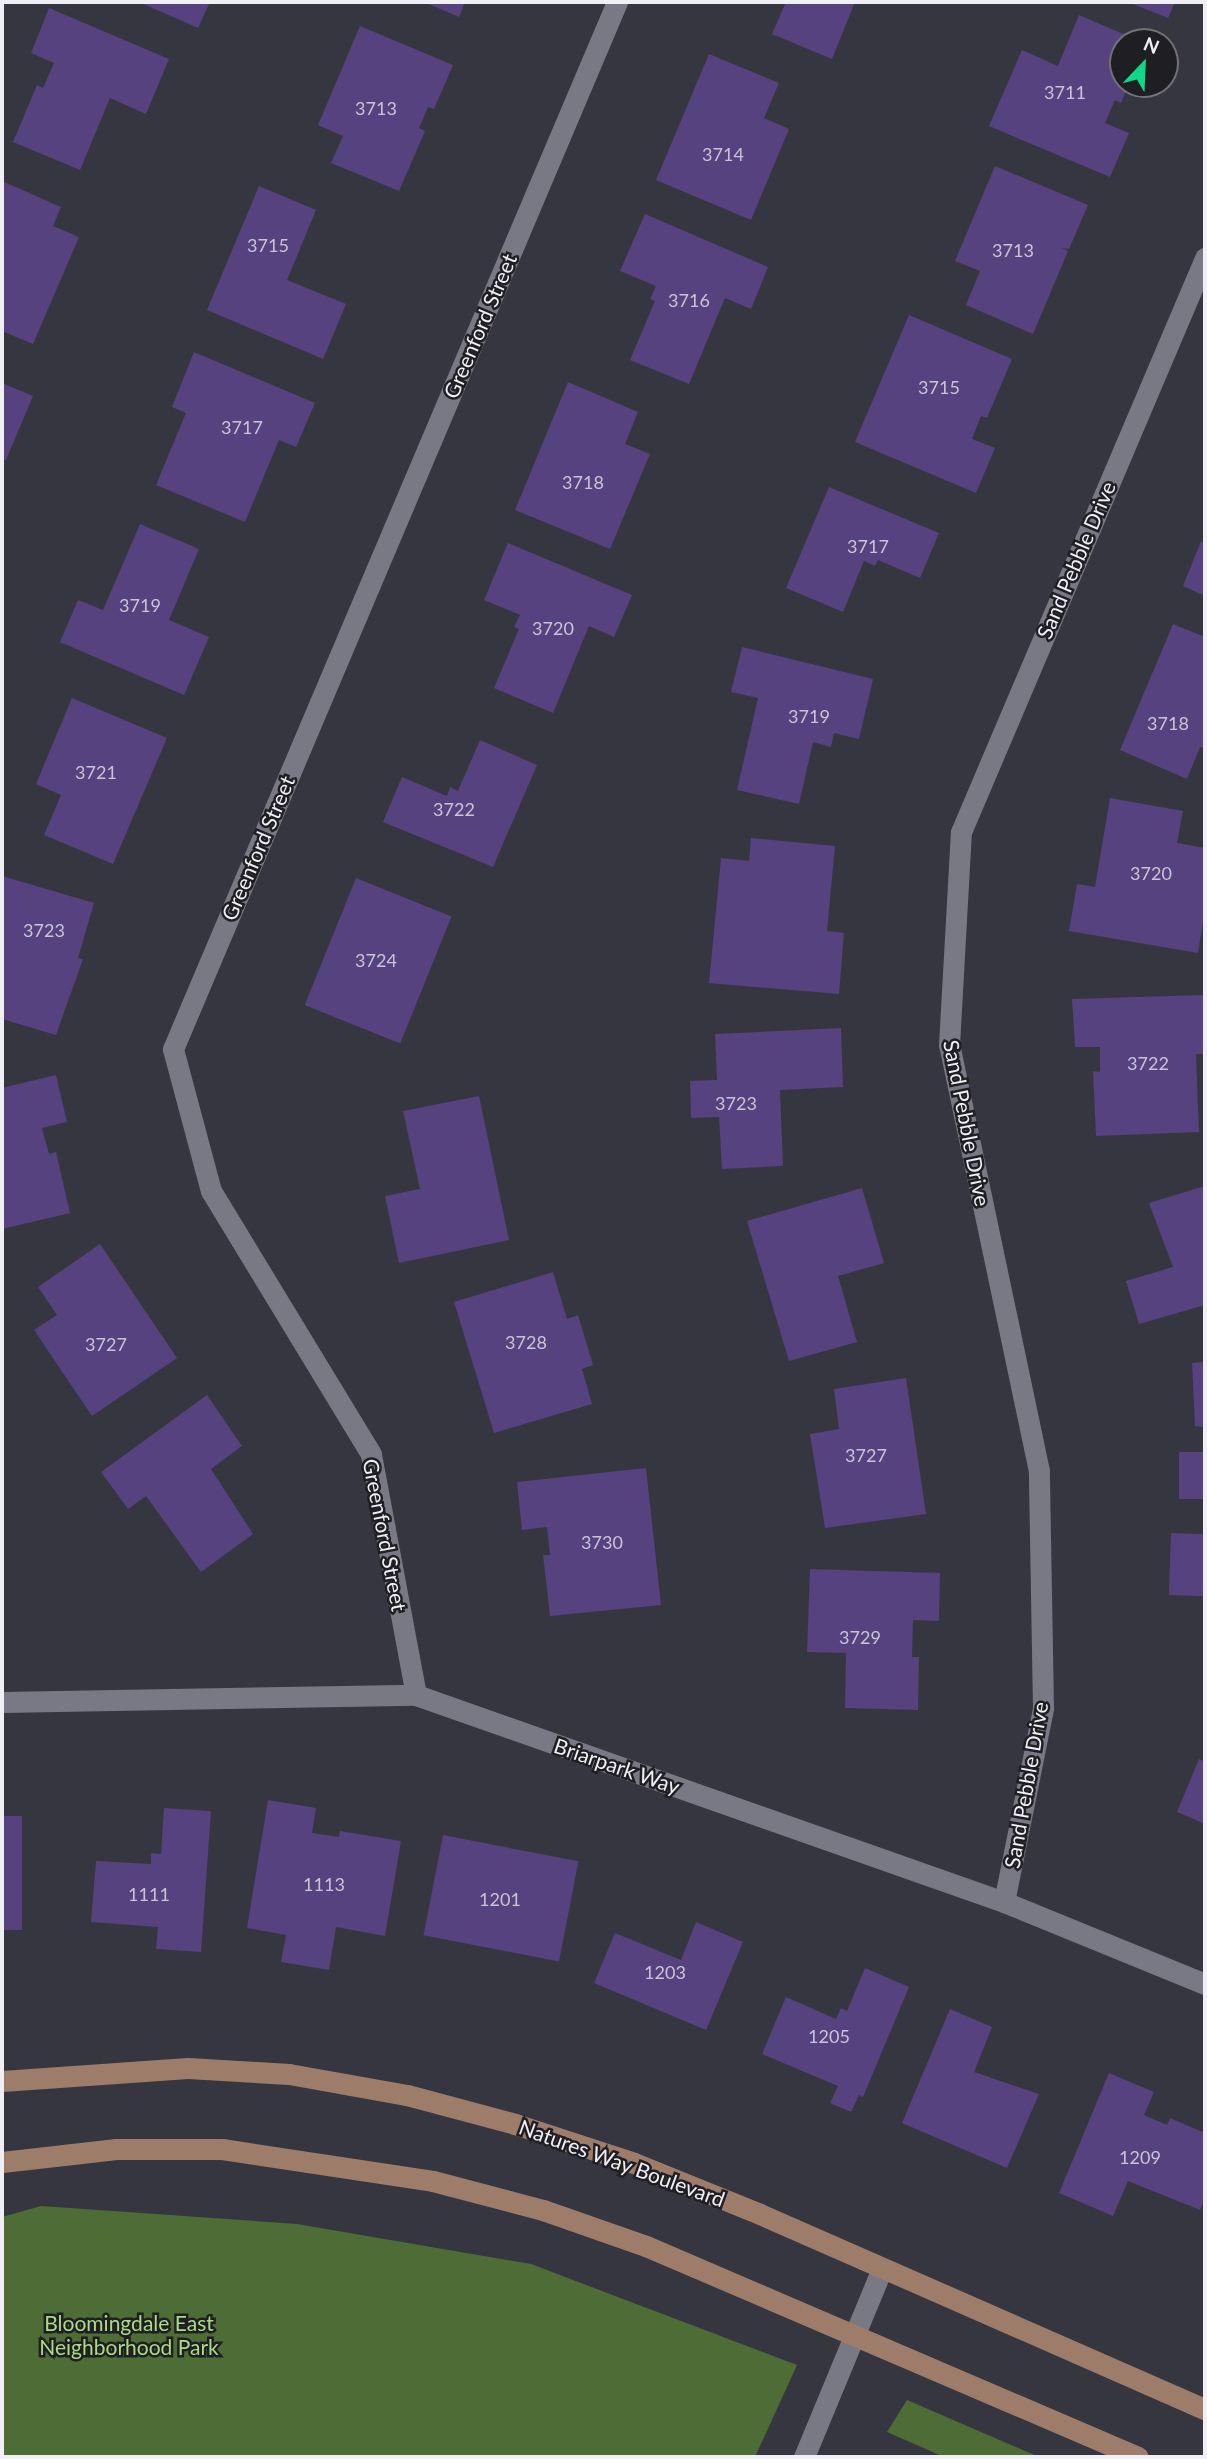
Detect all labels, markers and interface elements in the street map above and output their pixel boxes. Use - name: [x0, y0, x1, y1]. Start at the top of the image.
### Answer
- north arrow: [1109, 28, 1179, 98]
- text: N: [1140, 32, 1163, 58]
- house number: 3711: [1044, 81, 1086, 103]
- house number: 3713: [355, 97, 397, 119]
- house number: 3714: [702, 143, 744, 165]
- house number: 3715: [247, 234, 289, 256]
- house number: 3713: [992, 239, 1034, 261]
- street label: Greenford Street: [438, 250, 522, 402]
- house number: 3716: [668, 289, 710, 311]
- house number: 3715: [918, 376, 960, 398]
- house number: 3717: [221, 416, 263, 438]
- house number: 3718: [562, 471, 604, 493]
- street label: Sand Pebble Drive: [1031, 477, 1121, 643]
- house number: 3717: [847, 535, 889, 557]
- house number: 3719: [119, 594, 161, 616]
- house number: 3720: [532, 617, 574, 639]
- house number: 3719: [788, 705, 830, 727]
- house number: 3718: [1147, 712, 1189, 734]
- house number: 3721: [75, 761, 117, 783]
- street label: Greenford Street: [216, 772, 300, 924]
- house number: 3722: [433, 798, 475, 820]
- house number: 3720: [1130, 862, 1172, 884]
- house number: 3723: [23, 919, 65, 941]
- house number: 3724: [355, 949, 397, 971]
- street label: Sand Pebble Drive: [939, 1038, 995, 1208]
- house number: 3722: [1127, 1052, 1169, 1074]
- house number: 3723: [715, 1092, 757, 1114]
- house number: 3728: [505, 1331, 547, 1353]
- house number: 3727: [85, 1333, 127, 1355]
- house number: 3727: [845, 1444, 887, 1466]
- street label: Greenford Street: [358, 1457, 412, 1613]
- house number: 3730: [581, 1531, 623, 1553]
- house number: 3729: [839, 1626, 881, 1648]
- street label: Sand Pebble Drive: [999, 1700, 1053, 1870]
- street label: Briarpark Way: [551, 1733, 683, 1799]
- house number: 1113: [303, 1873, 345, 1895]
- house number: 1111: [128, 1883, 170, 1905]
- house number: 1201: [479, 1888, 521, 1910]
- house number: 1203: [644, 1961, 686, 1983]
- house number: 1205: [808, 2025, 850, 2047]
- street label: Natures Way Boulevard: [515, 2114, 729, 2212]
- house number: 1209: [1119, 2146, 1161, 2168]
- park label: Bloomingdale East Neighborhood Park: [39, 2310, 219, 2360]

